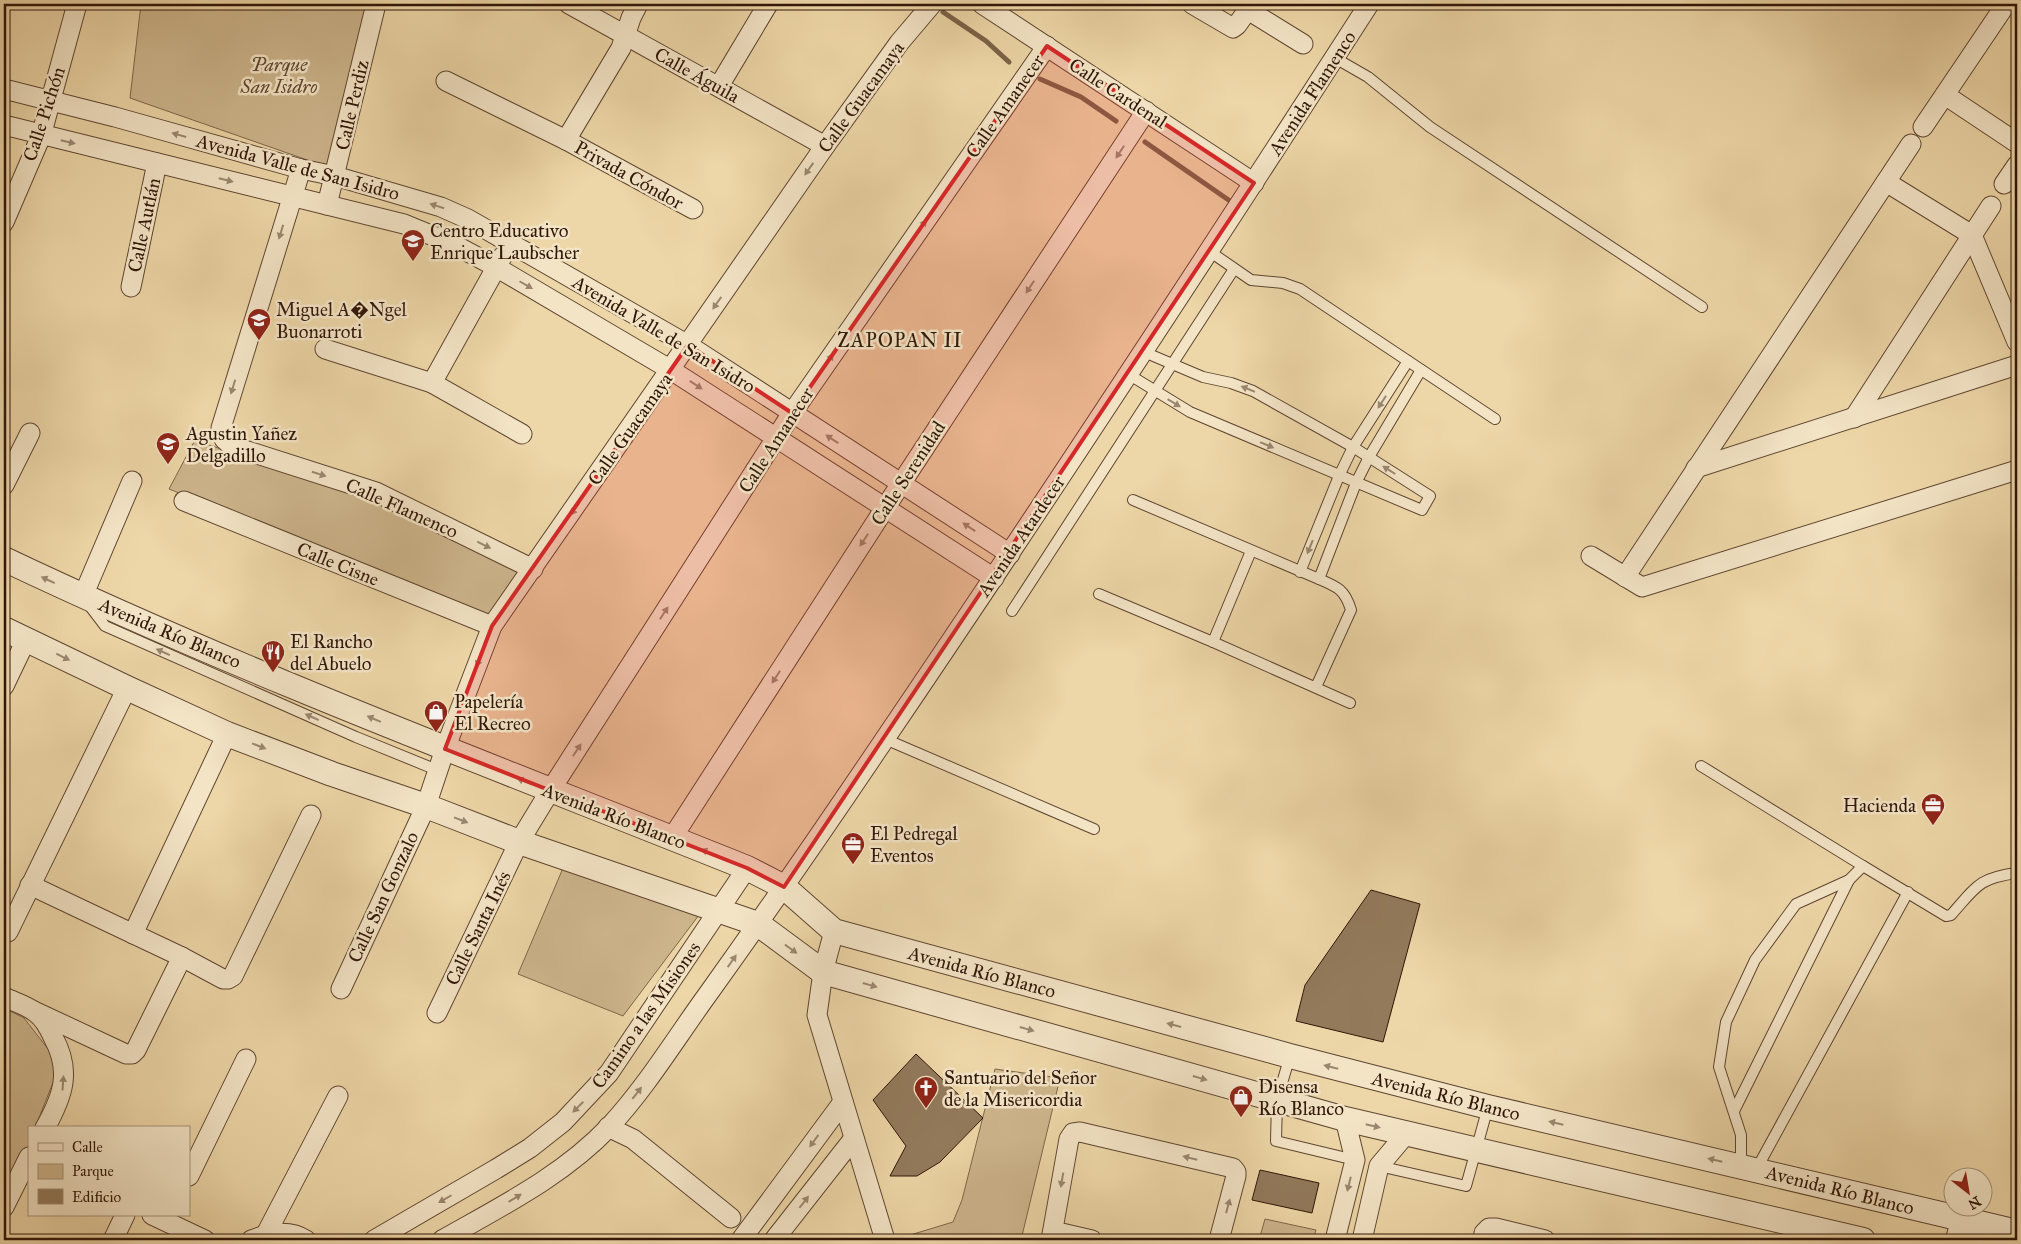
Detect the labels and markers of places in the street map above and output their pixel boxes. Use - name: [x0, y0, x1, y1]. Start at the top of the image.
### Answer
- place label: Centro Educativo Enrique Laubscher: [430, 219, 580, 265]
- school or university icon: Centro Educativo Enrique Laubscher: [400, 228, 426, 262]
- place label: Miguel A�Ngel Buonarroti: [276, 298, 408, 343]
- school or university icon: Miguel A�Ngel Buonarroti: [246, 307, 272, 341]
- place label: Agustin Yañez Delgadillo: [185, 422, 297, 468]
- school or university icon: Agustin Yañez Delgadillo: [155, 431, 181, 465]
- place label: El Rancho del Abuelo: [290, 630, 373, 675]
- restaurant icon: El Rancho del Abuelo: [260, 639, 286, 673]
- place label: Papelería El Recreo: [454, 690, 531, 735]
- shop icon: Papelería El Recreo: [423, 699, 449, 733]
- office icon: Hacienda: [1920, 792, 1946, 826]
- place label: Hacienda: [1843, 794, 1917, 817]
- place label: El Pedregal Eventos: [870, 822, 958, 867]
- office icon: El Pedregal Eventos: [840, 831, 866, 865]
- place label: Santuario del Señor de la Misericordia: [944, 1066, 1098, 1111]
- church icon: Santuario del Señor de la Misericordia: [913, 1075, 939, 1109]
- place label: Disensa Río Blanco: [1258, 1075, 1344, 1120]
- shop icon: Disensa Río Blanco: [1228, 1084, 1254, 1118]

